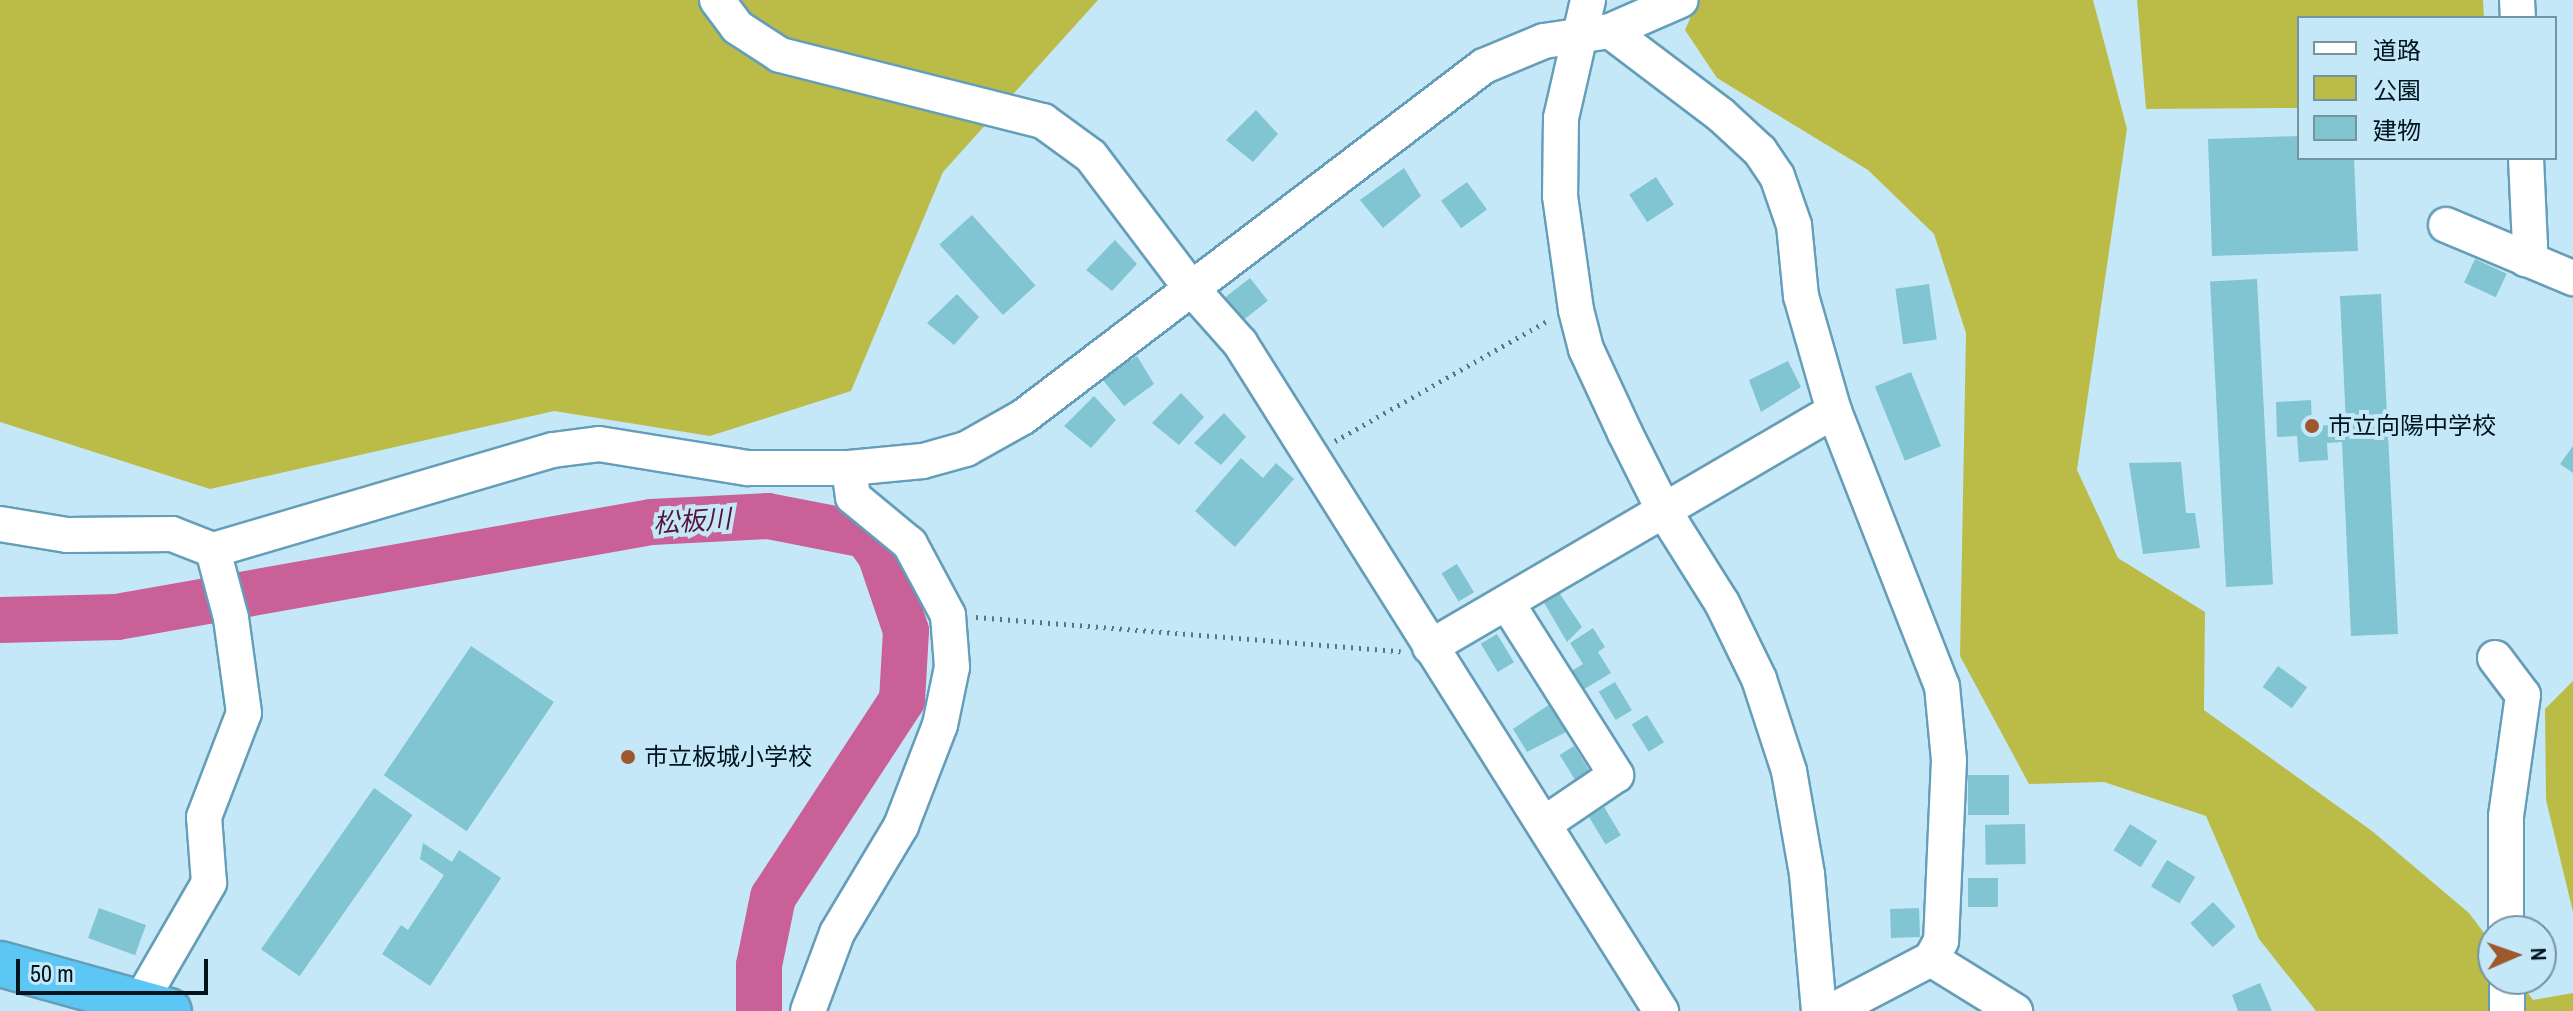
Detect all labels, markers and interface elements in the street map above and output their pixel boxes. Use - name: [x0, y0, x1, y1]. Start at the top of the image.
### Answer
- legend: [2297, 16, 2557, 160]
- text: 道路: [2373, 34, 2421, 66]
- text: 公園: [2373, 74, 2421, 106]
- text: 建物: [2373, 114, 2421, 146]
- place label: 市立向陽中学校: [2328, 412, 2496, 440]
- marker: 市立向陽中学校: [2303, 417, 2321, 435]
- water label: 松板川: [652, 503, 732, 539]
- place label: 市立板城小学校: [644, 743, 812, 771]
- marker: 市立板城小学校: [619, 748, 637, 766]
- north arrow: [2477, 915, 2557, 995]
- scale bar: [20, 943, 212, 993]
- text: N: [2524, 947, 2554, 961]
- text: 50 m: [30, 957, 74, 989]

